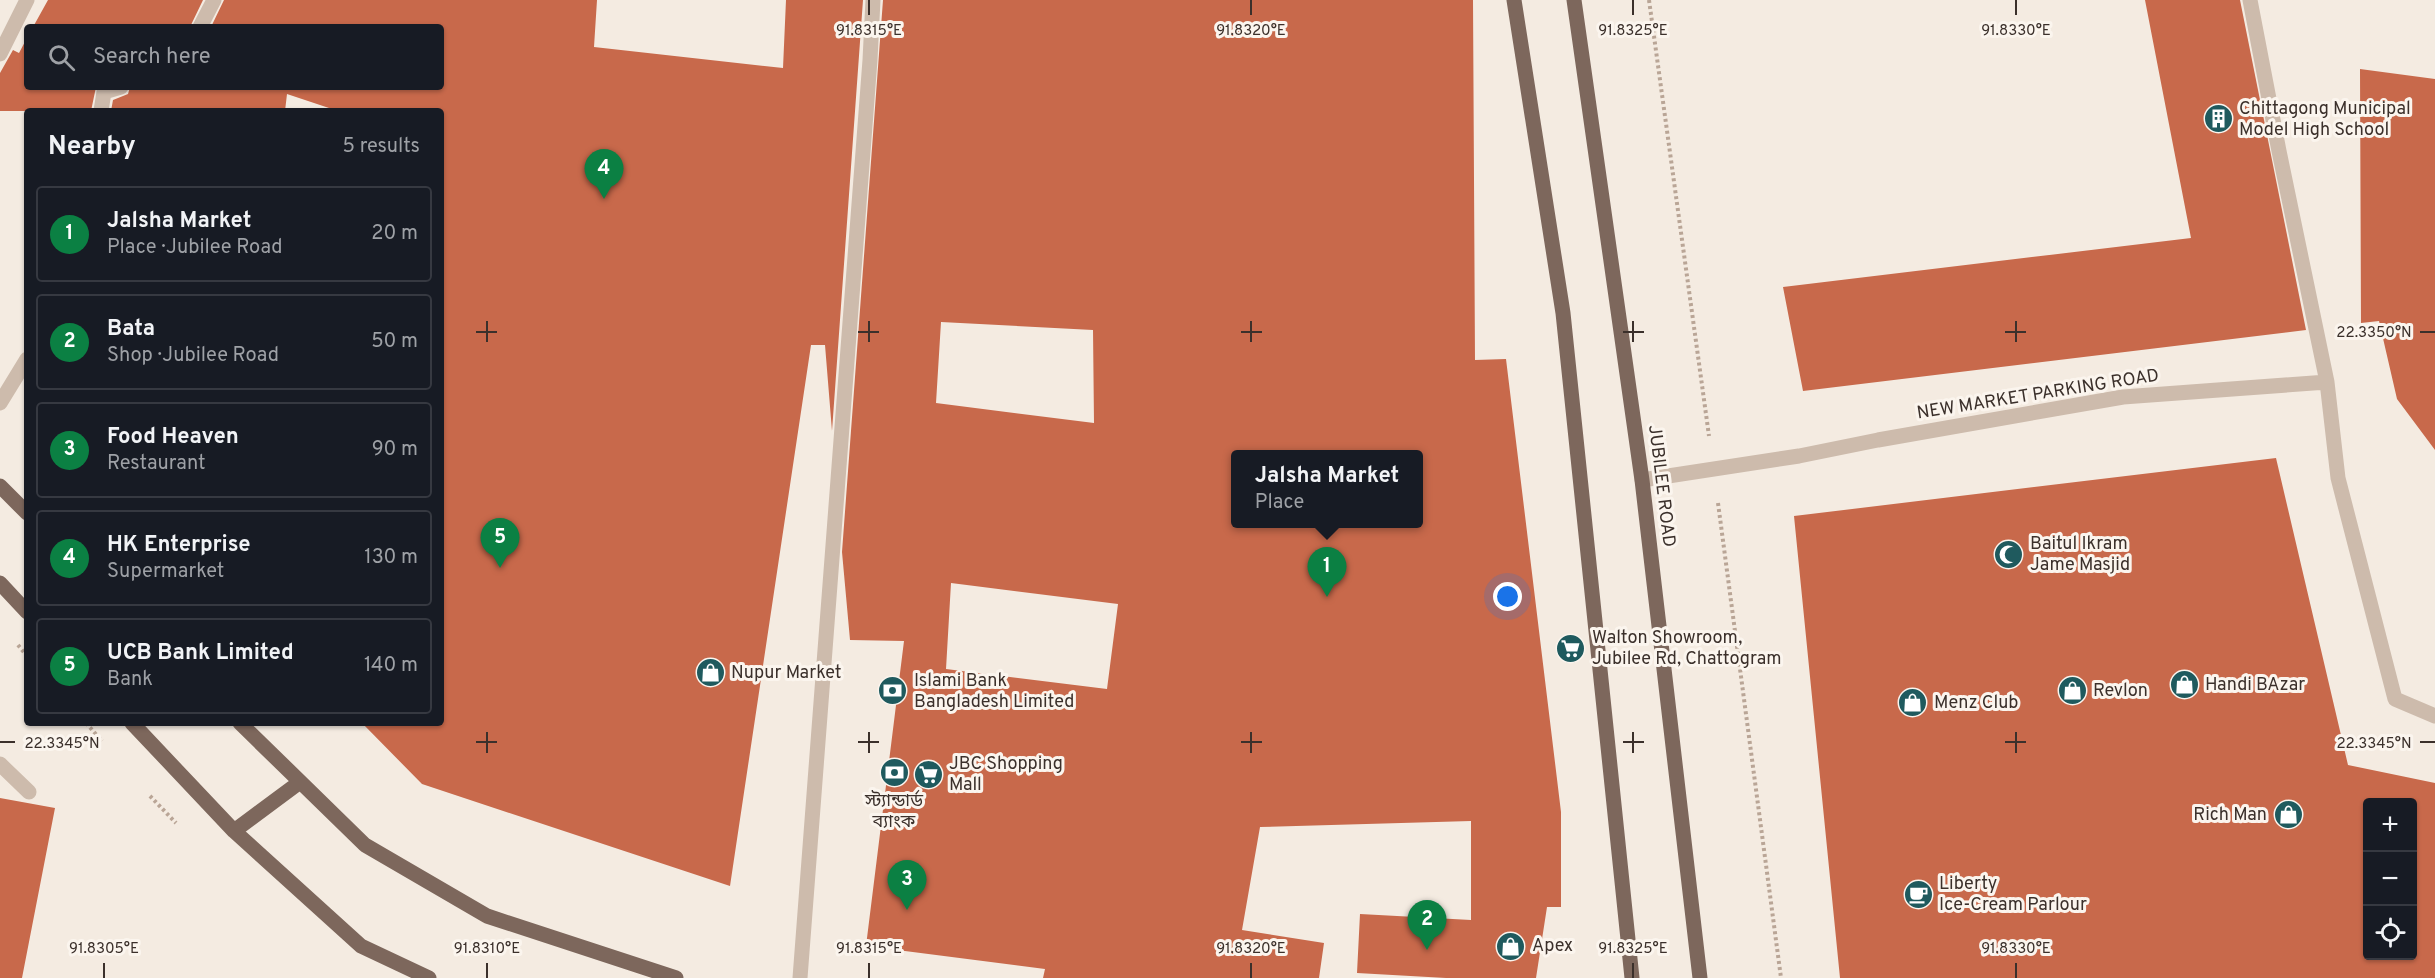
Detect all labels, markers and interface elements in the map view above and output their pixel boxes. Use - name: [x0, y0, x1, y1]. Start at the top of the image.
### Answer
- text: 91.8315°E: [836, 22, 902, 41]
- text: 91.8320°E: [1216, 22, 1286, 41]
- text: 91.8325°E: [1598, 22, 1668, 41]
- text: 91.8330°E: [1981, 22, 2051, 41]
- search box: [24, 24, 444, 90]
- icon: search: [45, 41, 78, 74]
- text: Search here: [93, 44, 211, 71]
- place label: Chittagong Municipal Model High School: [2239, 98, 2411, 142]
- building icon: Chittagong Municipal Model High School: [2202, 103, 2234, 135]
- text: Nearby: [48, 131, 136, 164]
- text: 5 results: [343, 134, 420, 160]
- pin: 4: [584, 150, 624, 199]
- text: Jalsha Market: [107, 208, 251, 235]
- text: 1: [66, 221, 74, 247]
- text: 20 m: [371, 221, 418, 247]
- text: Place · Jubilee Road: [107, 235, 283, 261]
- text: Bata: [107, 316, 155, 343]
- text: 22.3350°N: [2336, 324, 2412, 343]
- text: 2: [63, 329, 76, 355]
- text: 50 m: [371, 329, 418, 355]
- text: Shop · Jubilee Road: [107, 343, 279, 369]
- street label: NEW MARKET PARKING ROAD: [1915, 364, 2161, 426]
- street label: JUBILEE ROAD: [1642, 423, 1680, 549]
- text: Food Heaven: [107, 424, 239, 451]
- text: 3: [64, 437, 76, 463]
- text: 90 m: [372, 437, 418, 463]
- popup: [1231, 450, 1423, 528]
- text: Restaurant: [107, 451, 206, 477]
- text: Jalsha Market: [1255, 463, 1399, 490]
- text: Place: [1255, 490, 1304, 516]
- pin: 5: [480, 518, 520, 568]
- text: HK Enterprise: [107, 532, 251, 559]
- place label: Baitul Ikram Jame Masjid: [2030, 533, 2130, 577]
- mosque icon: Baitul Ikram Jame Masjid: [1993, 538, 2025, 570]
- text: 4: [63, 545, 76, 571]
- text: 130 m: [364, 545, 418, 571]
- pin: 1: [1308, 548, 1346, 597]
- text: Supermarket: [107, 559, 224, 585]
- your location: [1493, 582, 1522, 611]
- place label: Walton Showroom, Jubilee Rd, Chattogram: [1592, 627, 1782, 671]
- supermarket icon: Walton Showroom, Jubilee Rd, Chattogram: [1555, 632, 1587, 664]
- text: UCB Bank Limited: [107, 640, 294, 667]
- text: 5: [63, 653, 76, 679]
- text: 140 m: [364, 653, 418, 679]
- shop icon: Nupur Market: [694, 657, 726, 689]
- place label: Nupur Market: [731, 662, 842, 685]
- text: Bank: [107, 667, 153, 693]
- shop icon: Handi BAzar: [2168, 669, 2200, 701]
- place label: Islami Bank Bangladesh Limited: [914, 670, 1074, 714]
- place label: Handi BAzar: [2205, 674, 2305, 697]
- bank icon: Islami Bank Bangladesh Limited: [877, 675, 909, 707]
- shop icon: Revlon: [2056, 675, 2088, 707]
- place label: Revlon: [2093, 680, 2148, 703]
- shop icon: Menz Club: [1897, 687, 1929, 719]
- place label: Menz Club: [1934, 692, 2018, 715]
- text: 22.3345°N: [24, 735, 100, 754]
- text: 22.3345°N: [2336, 735, 2412, 754]
- place label: JBC Shopping Mall: [949, 753, 1063, 797]
- bank icon: স্ট্যান্ডার্ড ব্যাংক: [878, 756, 910, 788]
- supermarket icon: JBC Shopping Mall: [912, 758, 944, 790]
- place label: স্ট্যান্ডার্ড ব্যাংক: [864, 789, 923, 834]
- map controls: [2363, 798, 2417, 960]
- button: +: [2363, 798, 2417, 852]
- shop icon: Rich Man: [2272, 799, 2304, 831]
- place label: Rich Man: [2193, 804, 2267, 827]
- button: −: [2363, 852, 2417, 906]
- pin: 3: [888, 860, 926, 910]
- place label: Liberty Ice-Cream Parlour: [1939, 873, 2087, 917]
- cafe icon: Liberty Ice-Cream Parlour: [1902, 878, 1934, 910]
- pin: 2: [1408, 900, 1446, 950]
- button: locate: [2363, 906, 2417, 960]
- shop icon: Apex: [1495, 930, 1527, 962]
- place label: Apex: [1532, 935, 1573, 958]
- text: 91.8305°E: [69, 940, 139, 959]
- text: 91.8310°E: [454, 940, 520, 959]
- text: 91.8315°E: [836, 940, 902, 959]
- text: 91.8320°E: [1216, 940, 1286, 959]
- text: 91.8325°E: [1598, 940, 1668, 959]
- text: 91.8330°E: [1981, 940, 2051, 959]

